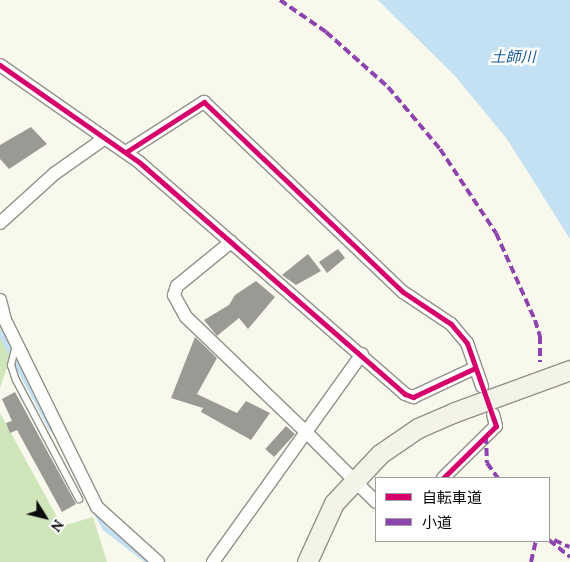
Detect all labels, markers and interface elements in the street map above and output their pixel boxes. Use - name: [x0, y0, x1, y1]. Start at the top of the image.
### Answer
- water label: 土師川: [491, 48, 535, 66]
- legend: [375, 477, 550, 542]
- text: 自転車道: [422, 488, 482, 507]
- north arrow: [20, 492, 70, 542]
- text: 小道: [422, 513, 452, 532]
- text: N: [47, 516, 68, 535]

